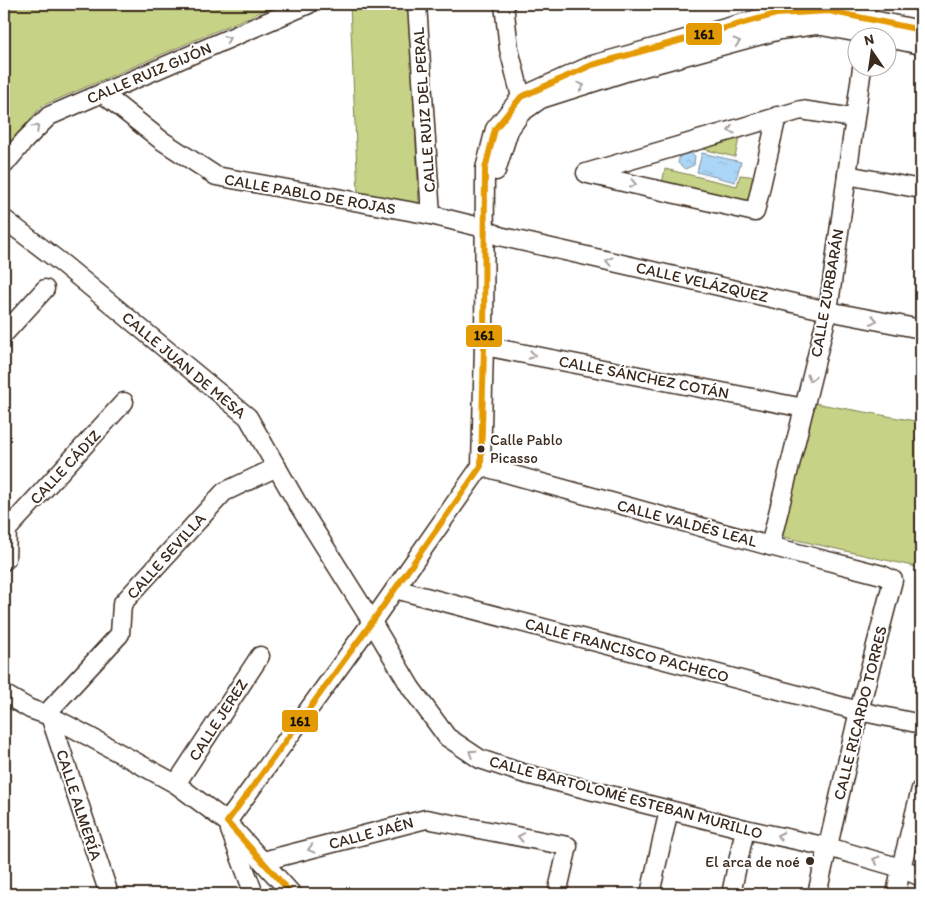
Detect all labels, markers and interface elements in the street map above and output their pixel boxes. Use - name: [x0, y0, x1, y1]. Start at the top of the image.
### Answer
- line badge: 161: [685, 22, 723, 46]
- text: 161: [694, 26, 715, 43]
- street label: CALLE RUIZ DEL PERAL: [409, 27, 439, 193]
- north arrow: [848, 28, 898, 78]
- text: N: [863, 30, 876, 49]
- one-way arrow: [222, 35, 231, 46]
- one-way arrow: [732, 37, 741, 47]
- street label: CALLE RUIZ GIJÓN: [84, 38, 214, 108]
- one-way arrow: [576, 82, 584, 92]
- one-way arrow: [31, 125, 40, 134]
- one-way arrow: [727, 125, 735, 135]
- street label: CALLE PABLO DE ROJAS: [223, 170, 397, 218]
- one-way arrow: [629, 178, 638, 189]
- street label: CALLE ZURBARÁN: [806, 227, 848, 359]
- one-way arrow: [605, 256, 614, 267]
- street label: CALLE VELÁZQUEZ: [634, 258, 770, 306]
- street label: CALLE JUAN DE MESA: [118, 308, 250, 422]
- one-way arrow: [870, 314, 879, 325]
- line badge: 161: [465, 324, 503, 348]
- text: 161: [474, 327, 495, 344]
- one-way arrow: [528, 350, 536, 360]
- street label: CALLE SÁNCHEZ COTÁN: [557, 351, 731, 403]
- one-way arrow: [806, 374, 817, 383]
- street label: CALLE CÁDIZ: [26, 426, 104, 508]
- place label: Calle Pablo Picasso: [490, 431, 563, 467]
- marker: Calle Pablo Picasso: [476, 444, 486, 454]
- street label: CALLE VALDÉS LEAL: [615, 495, 759, 551]
- street label: CALLE SEVILLA: [123, 509, 209, 603]
- street label: CALLE FRANCISCO PACHECO: [523, 614, 731, 686]
- street label: CALLE RICARDO TORRES: [829, 624, 891, 802]
- street label: CALLE JEREZ: [184, 675, 252, 765]
- line badge: 161: [281, 709, 319, 733]
- text: 161: [290, 713, 311, 730]
- street label: CALLE ALMERÍA: [52, 747, 106, 863]
- one-way arrow: [468, 750, 477, 760]
- street label: CALLE BARTOLOMÉ ESTEBAN MURILLO: [487, 751, 765, 843]
- street label: CALLE JAÉN: [327, 813, 415, 853]
- one-way arrow: [776, 831, 785, 842]
- one-way arrow: [516, 832, 525, 843]
- one-way arrow: [308, 843, 316, 853]
- place label: El arca de noé: [705, 852, 800, 871]
- marker: El arca de noé: [804, 855, 816, 867]
- one-way arrow: [872, 856, 880, 866]

